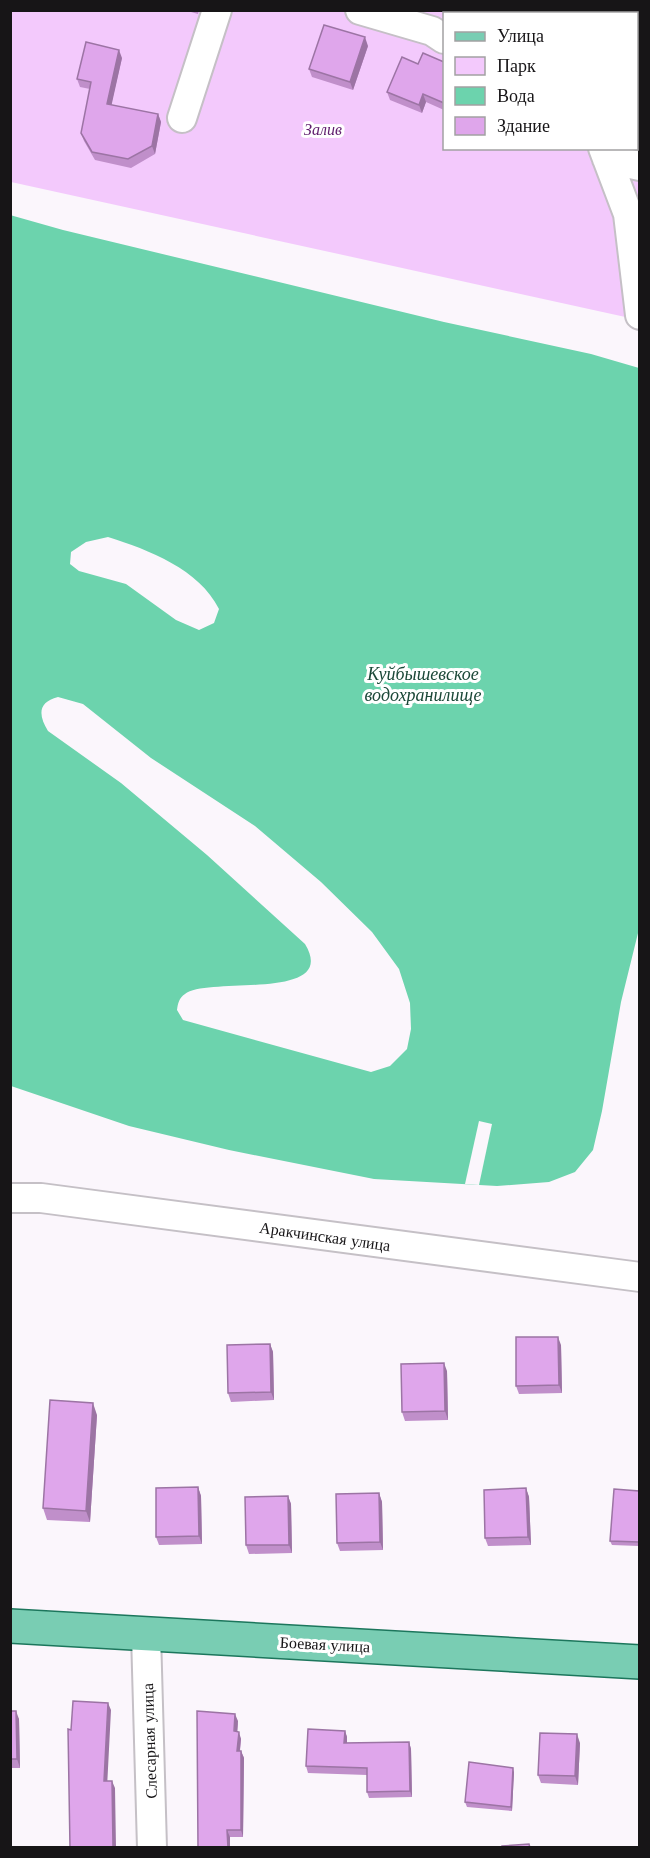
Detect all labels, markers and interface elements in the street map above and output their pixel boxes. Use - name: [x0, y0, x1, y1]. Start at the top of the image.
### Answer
- legend: [443, 12, 638, 150]
- text: Улица: [497, 25, 544, 47]
- text: Парк: [497, 55, 536, 77]
- text: Вода: [497, 85, 535, 107]
- text: Здание: [497, 115, 550, 137]
- park label: Залив: [304, 119, 342, 139]
- water label: Куйбышевское водохранилище: [365, 663, 481, 706]
- street label: Аракчинская улица: [258, 1217, 392, 1255]
- street label: Боевая улица: [279, 1632, 371, 1656]
- street label: Слесарная улица: [137, 1683, 161, 1799]

